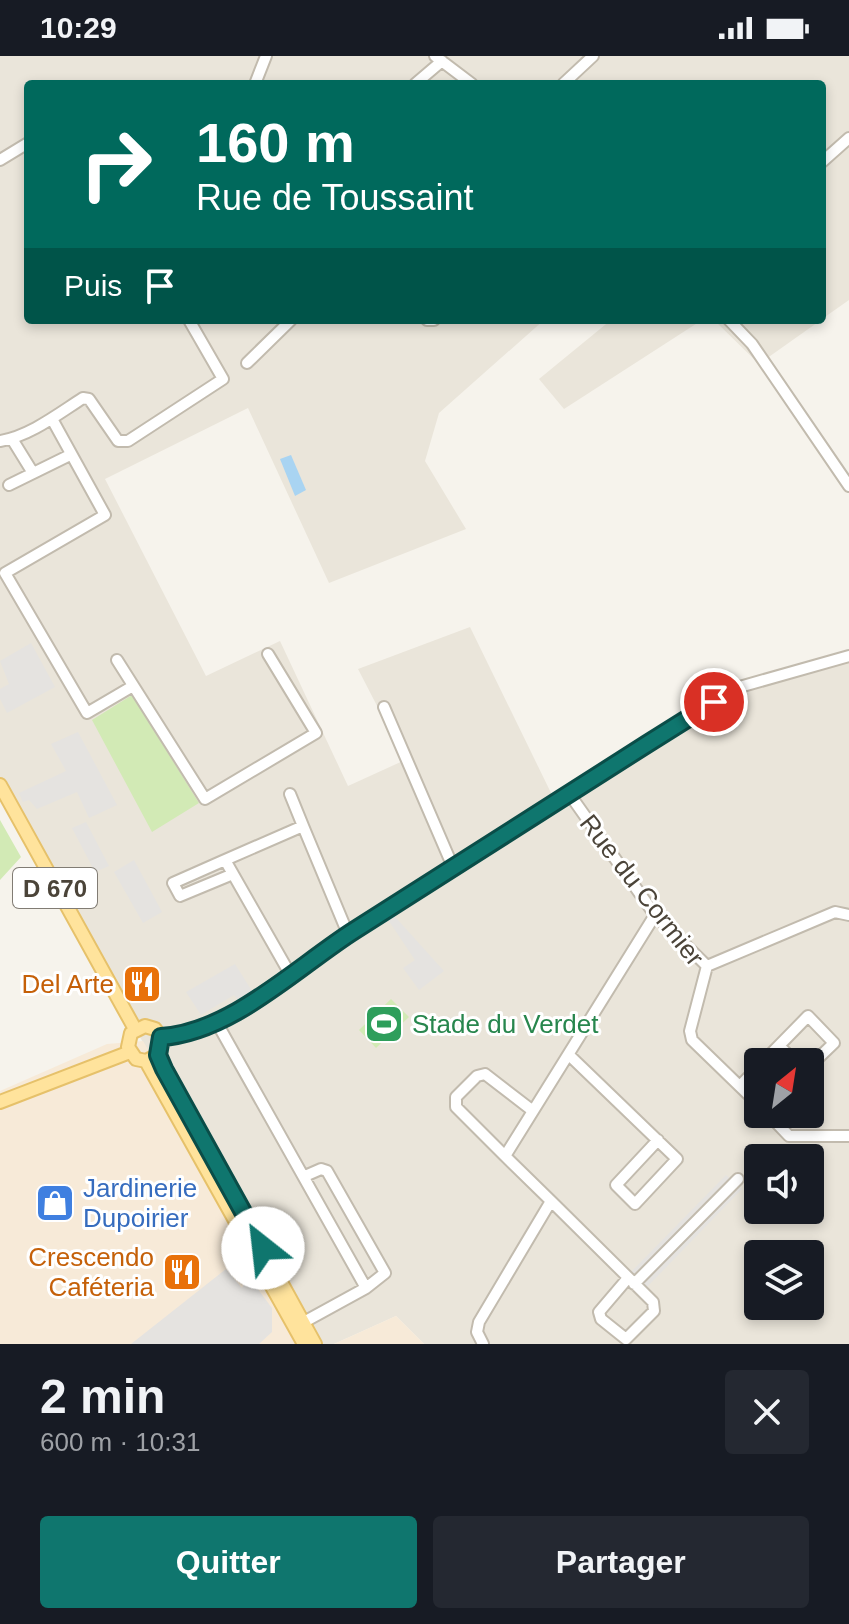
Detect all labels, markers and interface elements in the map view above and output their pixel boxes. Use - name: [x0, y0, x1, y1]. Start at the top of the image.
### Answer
- text: 10:29: [40, 11, 117, 44]
- text: 160 m: [196, 111, 355, 174]
- icon: right: [64, 112, 168, 216]
- text: Rue de Toussaint: [196, 177, 474, 218]
- icon: arrive: [138, 264, 182, 308]
- text: Puis: [64, 269, 122, 302]
- pin: [680, 668, 748, 736]
- icon: arrive: [692, 680, 736, 724]
- street label: Rue du Cormier: [574, 808, 711, 972]
- road number: D 670: [13, 868, 97, 908]
- restaurant icon: Del Arte: [121, 963, 163, 1005]
- place label: Del Arte: [22, 969, 114, 999]
- sports icon: Stade du Verdet: [363, 1003, 405, 1045]
- place label: Stade du Verdet: [412, 1009, 599, 1039]
- north arrow: [744, 1048, 824, 1128]
- map controls: [744, 1048, 824, 1320]
- button: sound: [744, 1144, 824, 1224]
- place label: Jardinerie Dupoirier: [83, 1173, 197, 1233]
- shop icon: Jardinerie Dupoirier: [34, 1182, 76, 1224]
- position arrow: [221, 1206, 305, 1290]
- button: layers: [744, 1240, 824, 1320]
- place label: Crescendo Caféteria: [28, 1242, 155, 1302]
- restaurant icon: Crescendo Caféteria: [161, 1251, 203, 1293]
- text: 2 min: [40, 1370, 165, 1423]
- button: close: [725, 1370, 809, 1454]
- text: 600 m · 10:31: [40, 1427, 200, 1457]
- button: Quitter: [40, 1516, 417, 1608]
- button: Partager: [433, 1516, 809, 1608]

